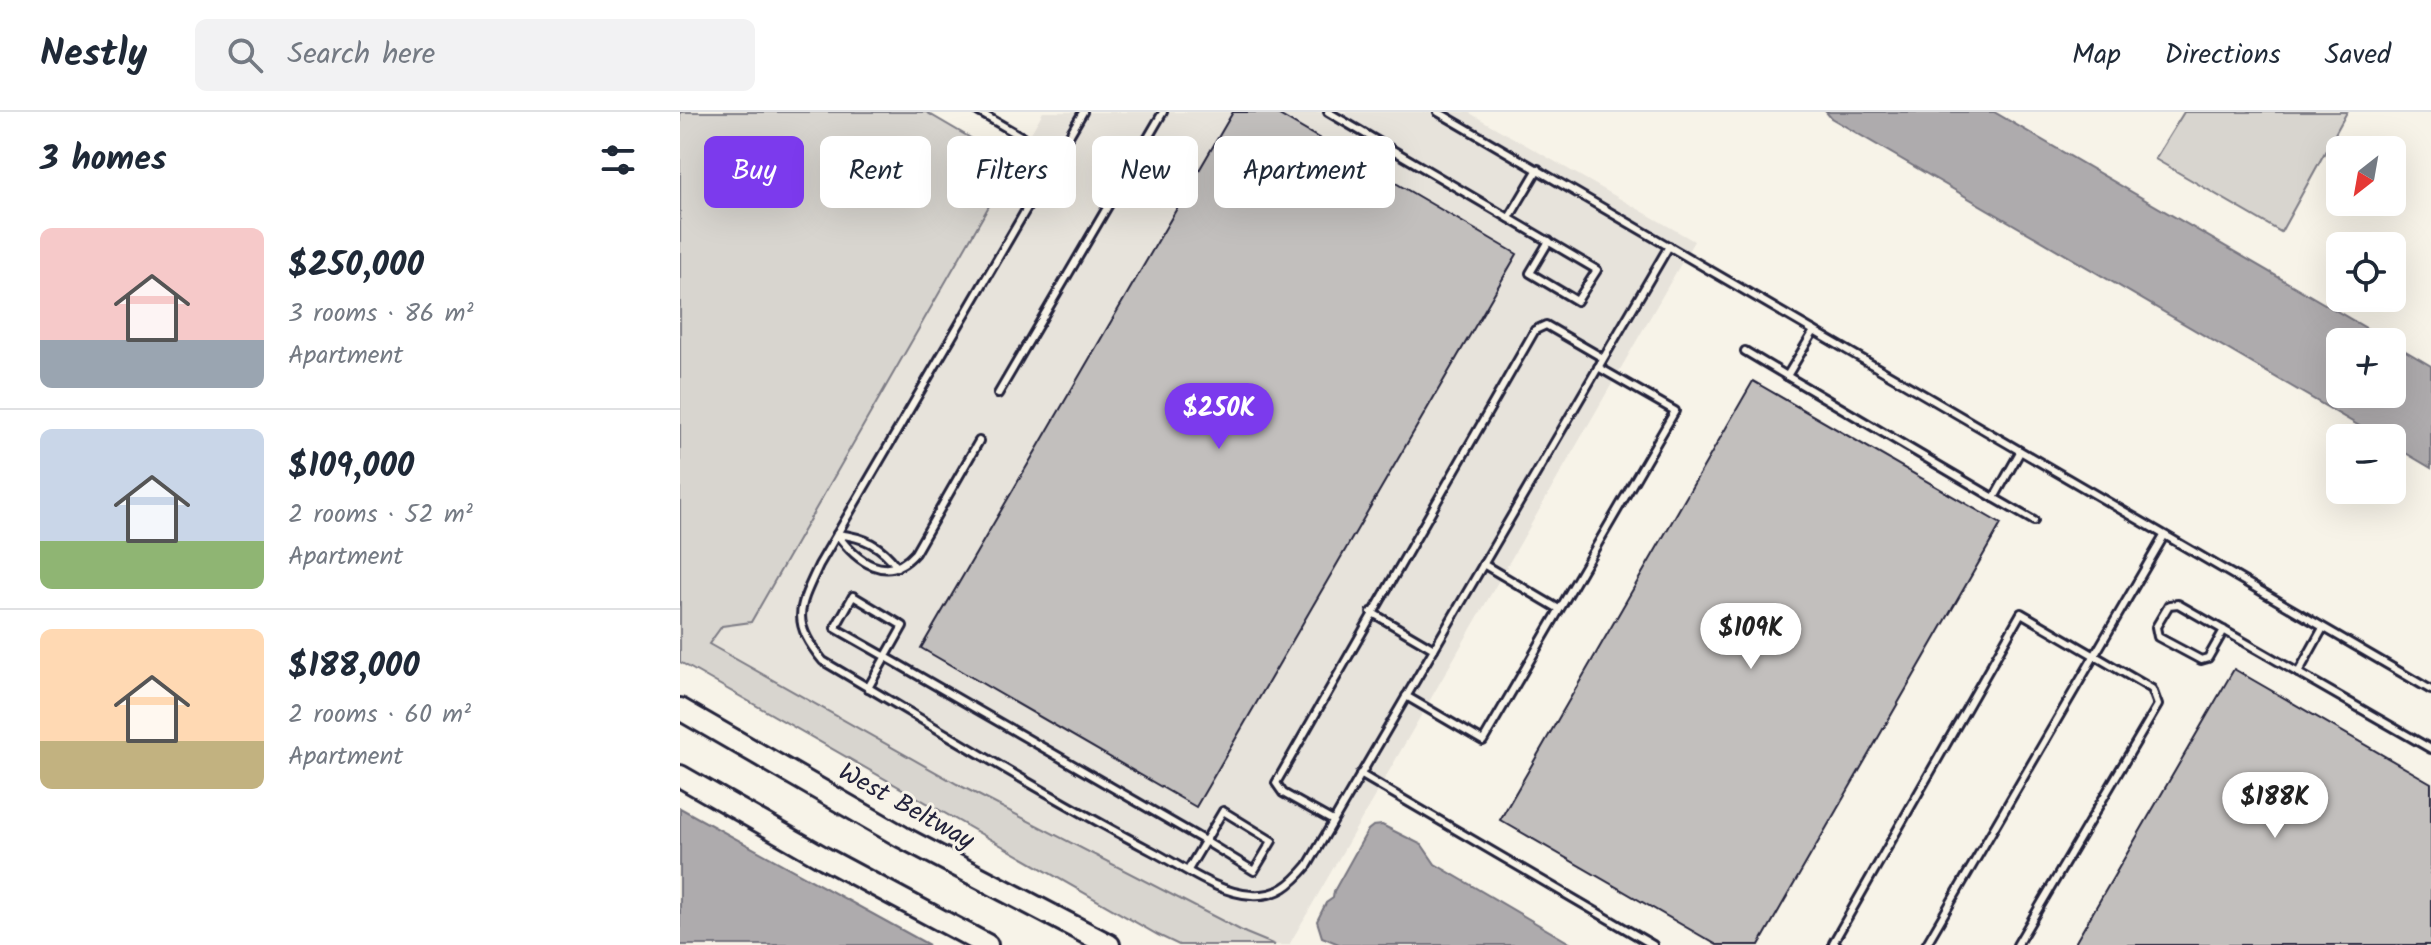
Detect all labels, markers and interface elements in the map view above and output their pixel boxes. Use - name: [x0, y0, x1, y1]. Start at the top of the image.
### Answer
- search box: [195, 19, 755, 91]
- text: Nestly: [40, 25, 147, 85]
- text: Search here: [287, 31, 435, 79]
- icon: search: [223, 33, 267, 77]
- text: Map: [2072, 33, 2121, 78]
- text: Directions: [2165, 33, 2281, 78]
- text: Saved: [2325, 33, 2391, 78]
- text: 3 homes: [40, 133, 167, 187]
- chip: Buy: [704, 136, 804, 208]
- chip: Rent: [820, 136, 931, 208]
- chip: Filters: [947, 136, 1076, 208]
- chip: New: [1092, 136, 1198, 208]
- chip: Apartment: [1214, 136, 1395, 208]
- north arrow: [2326, 136, 2406, 216]
- map controls: [2326, 136, 2406, 504]
- icon: filters: [596, 138, 640, 182]
- button: locate: [2326, 232, 2406, 312]
- text: $250,000: [288, 239, 424, 293]
- icon: home: [104, 260, 200, 356]
- text: 3 rooms · 86 m²: [288, 293, 473, 335]
- button: +: [2326, 328, 2406, 408]
- text: Apartment: [288, 335, 403, 377]
- pin: $250K: [1163, 383, 1275, 451]
- text: $250K: [1183, 388, 1255, 430]
- button: −: [2326, 424, 2406, 504]
- text: $109,000: [288, 440, 414, 494]
- icon: home: [104, 461, 200, 557]
- text: 2 rooms · 52 m²: [288, 494, 473, 536]
- text: Apartment: [288, 536, 403, 578]
- pin: $109K: [1695, 603, 1807, 671]
- text: $109K: [1718, 608, 1784, 650]
- text: $188,000: [288, 640, 420, 694]
- icon: home: [104, 661, 200, 757]
- text: 2 rooms · 60 m²: [288, 694, 471, 736]
- text: Apartment: [288, 736, 403, 778]
- street label: West Beltway: [830, 752, 983, 862]
- pin: $188K: [2219, 772, 2331, 840]
- text: $188K: [2240, 777, 2310, 819]

